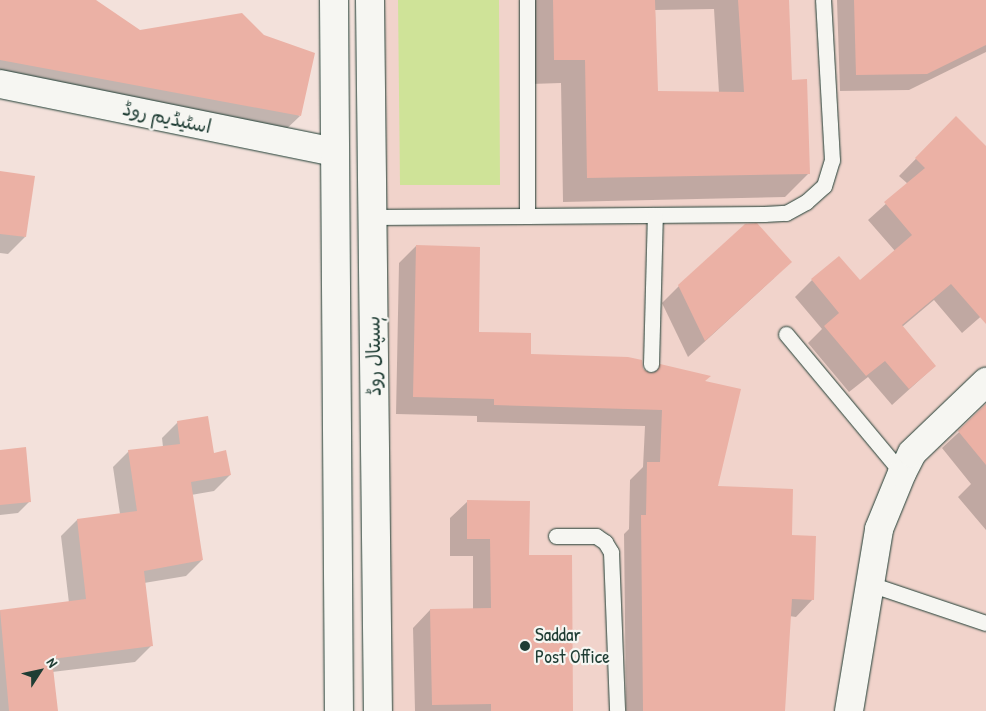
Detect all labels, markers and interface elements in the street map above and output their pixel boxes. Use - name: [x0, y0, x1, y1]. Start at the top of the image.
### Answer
- street label: اسٹیڈیم روڈ: [121, 97, 213, 139]
- street label: ہسپتال روڈ: [362, 316, 386, 396]
- place label: Saddar Post Office: [535, 624, 610, 668]
- marker: Saddar Post Office: [519, 640, 531, 652]
- north arrow: [15, 646, 65, 696]
- text: N: [43, 654, 63, 671]

